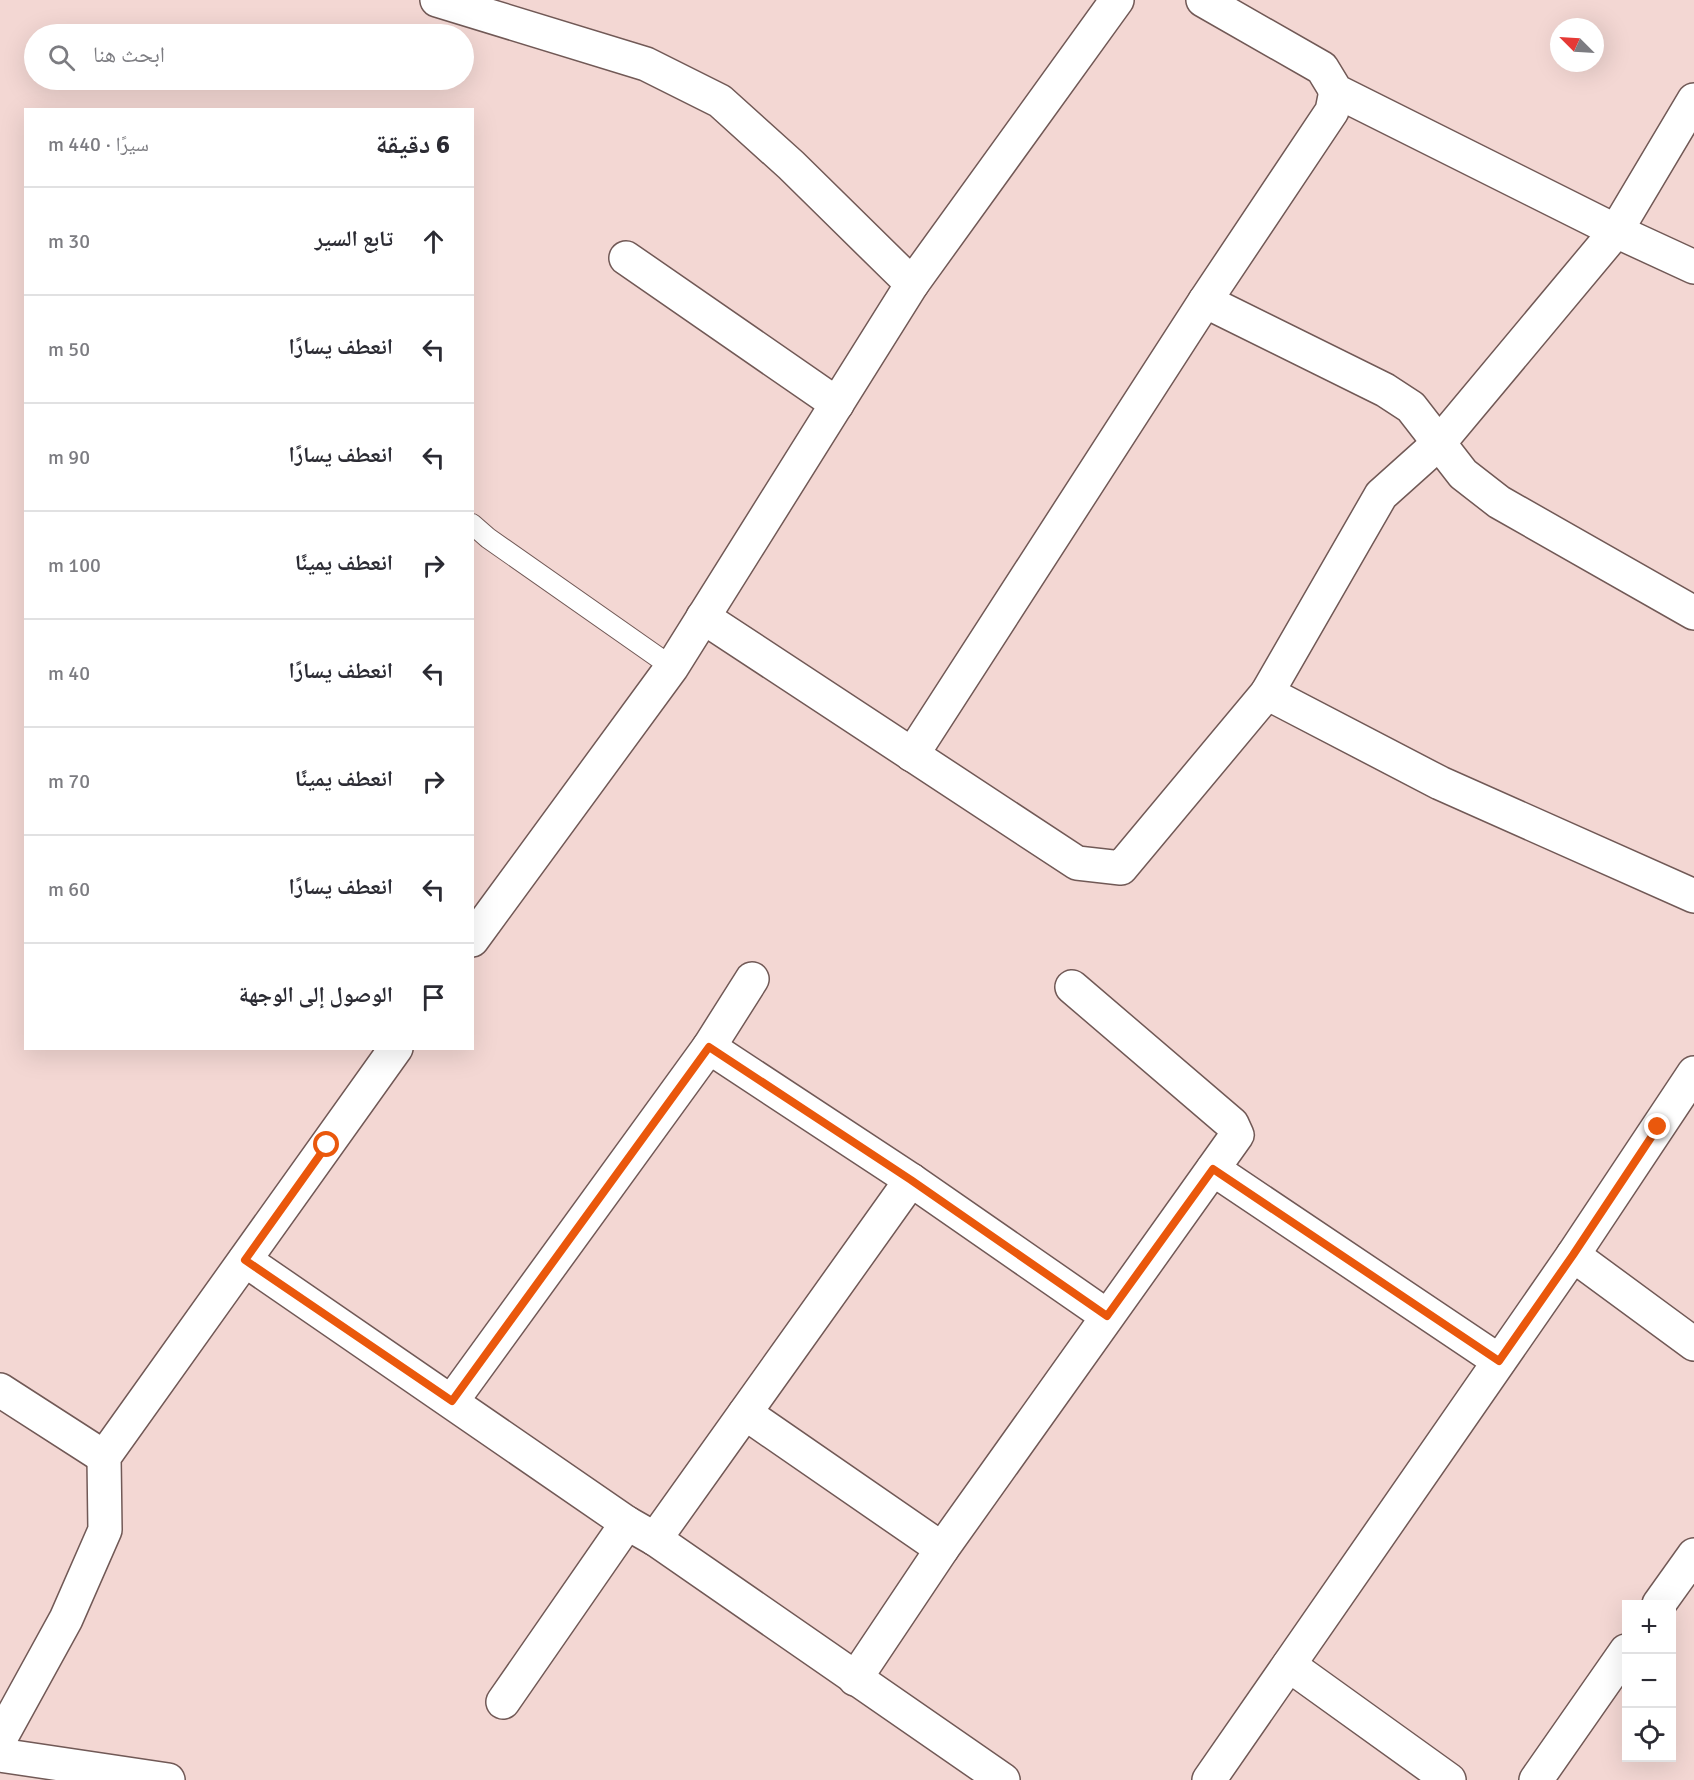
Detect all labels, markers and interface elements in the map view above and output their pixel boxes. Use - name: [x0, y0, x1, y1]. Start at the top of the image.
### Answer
- north arrow: [1550, 18, 1604, 72]
- search box: [24, 24, 474, 90]
- icon: search: [45, 41, 78, 74]
- text: ابحث هنا: [93, 41, 165, 68]
- text: 6 دقيقة: [376, 129, 450, 161]
- text: سيرًا · 440 m: [48, 132, 149, 157]
- text: تابع السير: [315, 225, 393, 252]
- icon: ahead: [417, 225, 450, 258]
- text: 30 m: [48, 229, 90, 254]
- text: انعطف يسارًا: [288, 333, 393, 360]
- icon: left: [417, 333, 450, 366]
- text: 50 m: [48, 337, 90, 362]
- text: انعطف يسارًا: [288, 441, 393, 468]
- icon: left: [417, 441, 450, 474]
- text: 90 m: [48, 445, 90, 470]
- text: انعطف يمينًا: [295, 549, 393, 576]
- icon: right: [417, 549, 450, 582]
- text: 100 m: [48, 553, 101, 578]
- text: انعطف يسارًا: [288, 657, 393, 684]
- icon: left: [417, 657, 450, 690]
- text: 40 m: [48, 661, 90, 686]
- text: انعطف يمينًا: [295, 765, 393, 792]
- icon: right: [417, 765, 450, 798]
- text: 70 m: [48, 769, 90, 794]
- text: انعطف يسارًا: [288, 873, 393, 900]
- icon: left: [417, 873, 450, 906]
- text: 60 m: [48, 877, 90, 902]
- text: الوصول إلى الوجهة: [239, 981, 393, 1008]
- icon: arrive: [417, 981, 450, 1014]
- route end: [1644, 1113, 1670, 1139]
- route start: [313, 1131, 339, 1157]
- map controls: [1622, 1600, 1676, 1762]
- button: +: [1622, 1600, 1676, 1654]
- button: −: [1622, 1654, 1676, 1708]
- button: locate: [1622, 1708, 1676, 1762]

